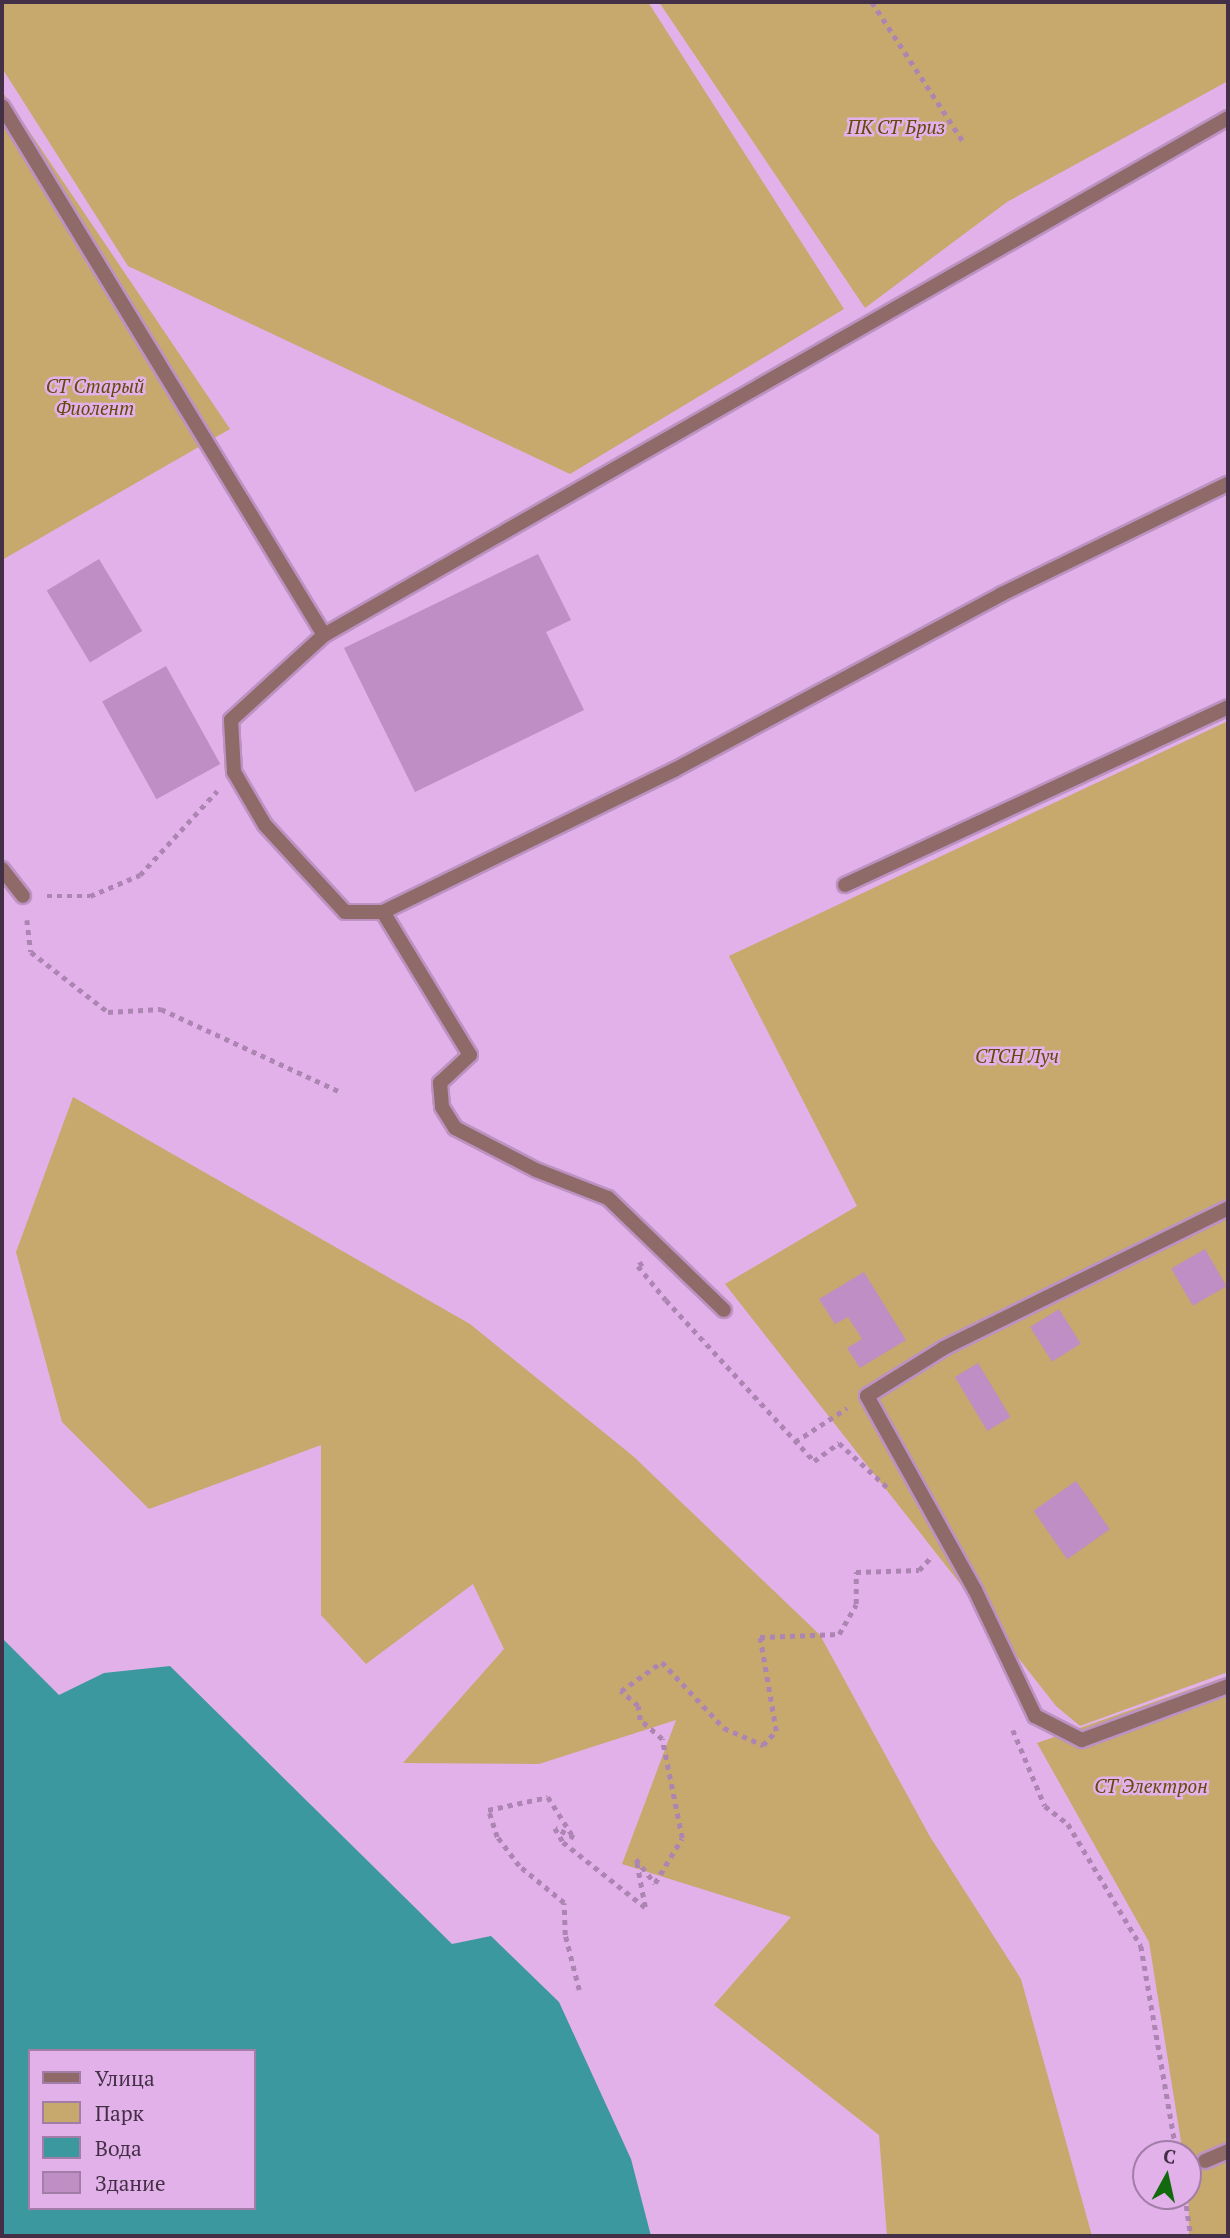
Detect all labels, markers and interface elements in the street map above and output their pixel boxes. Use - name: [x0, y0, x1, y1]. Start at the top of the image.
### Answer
- park label: ПК СТ Бриз: [847, 116, 945, 138]
- park label: СТ Старый Фиолент: [46, 375, 144, 419]
- park label: СТСН Луч: [975, 1045, 1059, 1067]
- park label: СТ Электрон: [1094, 1775, 1208, 1797]
- legend: [28, 2049, 256, 2210]
- text: Улица: [95, 2064, 155, 2092]
- text: Парк: [95, 2099, 144, 2127]
- text: Вода: [95, 2134, 142, 2162]
- north arrow: [1132, 2140, 1202, 2210]
- text: С: [1162, 2142, 1178, 2169]
- text: Здание: [95, 2169, 166, 2197]

